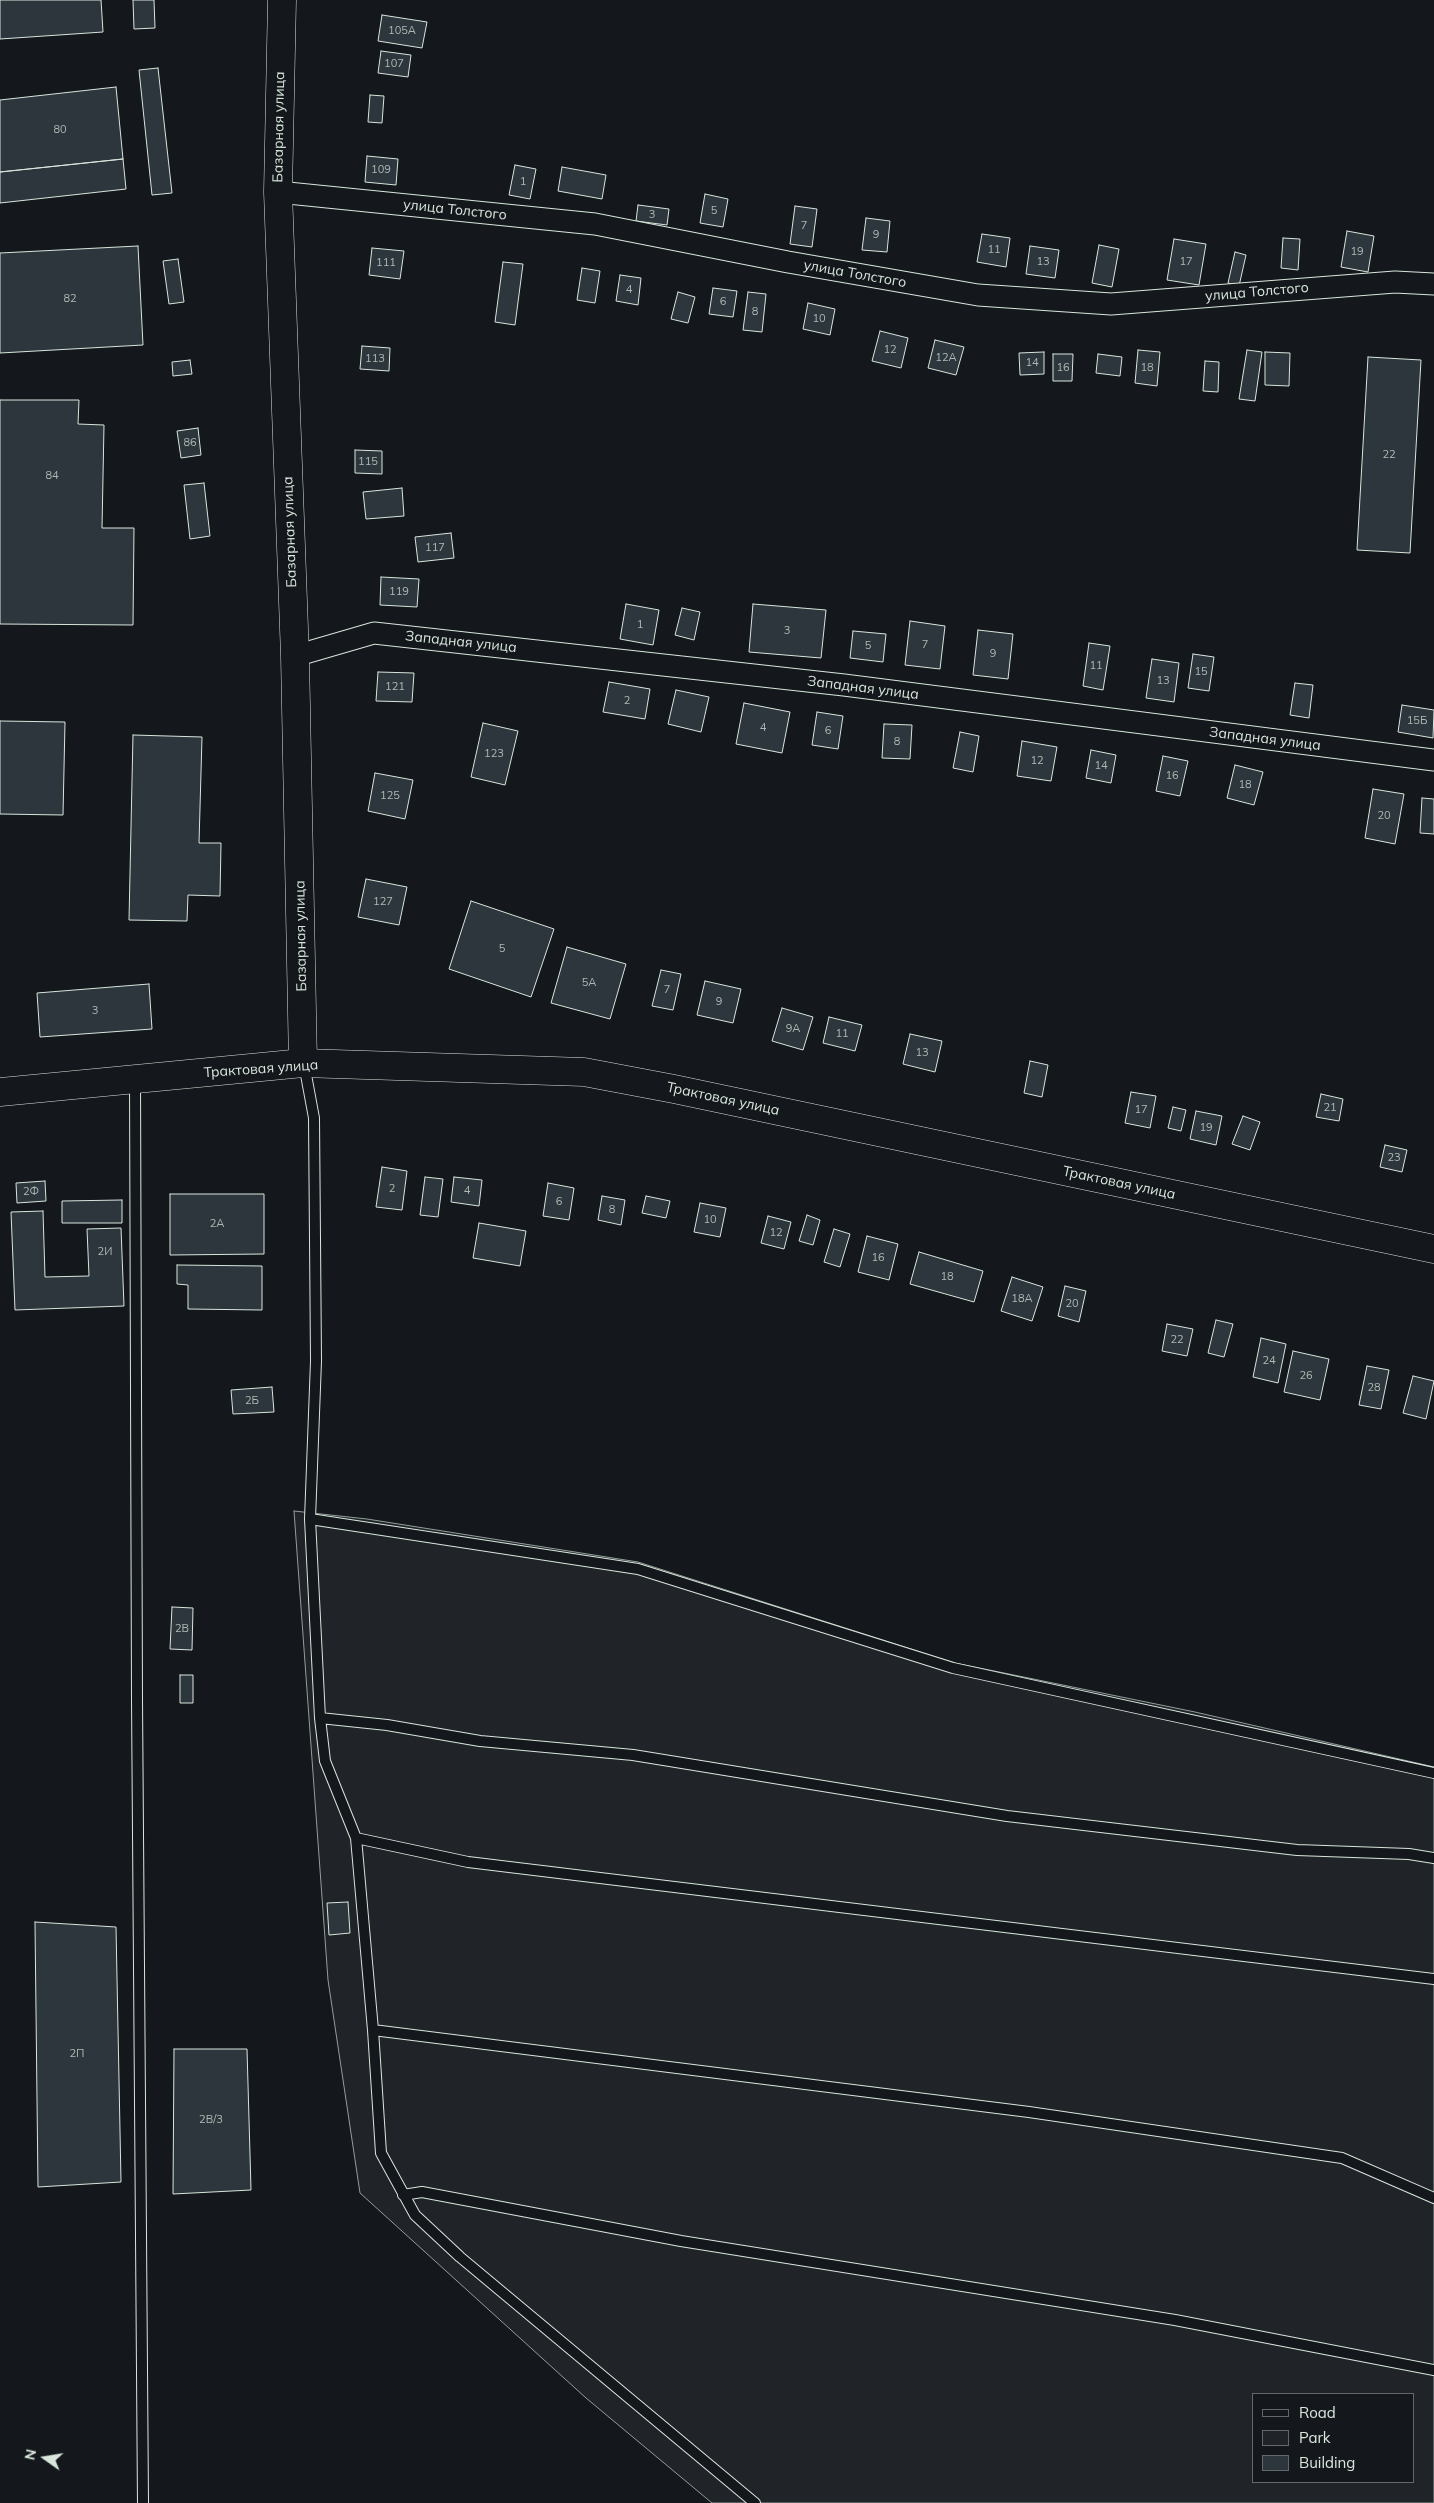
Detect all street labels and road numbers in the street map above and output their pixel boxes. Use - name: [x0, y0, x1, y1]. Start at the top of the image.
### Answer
- street label: Базарная улица: [270, 71, 288, 183]
- street label: улица Толстого: [402, 196, 508, 224]
- street label: улица Толстого: [802, 257, 908, 291]
- street label: улица Толстого: [1204, 279, 1310, 305]
- street label: Базарная улица: [280, 476, 300, 588]
- street label: Западная улица: [404, 628, 518, 656]
- street label: Западная улица: [806, 673, 920, 703]
- street label: Западная улица: [1208, 724, 1322, 754]
- street label: Базарная улица: [292, 880, 310, 992]
- street label: Трактовая улица: [203, 1057, 319, 1081]
- street label: Трактовая улица: [665, 1079, 781, 1119]
- street label: Трактовая улица: [1061, 1163, 1177, 1203]

